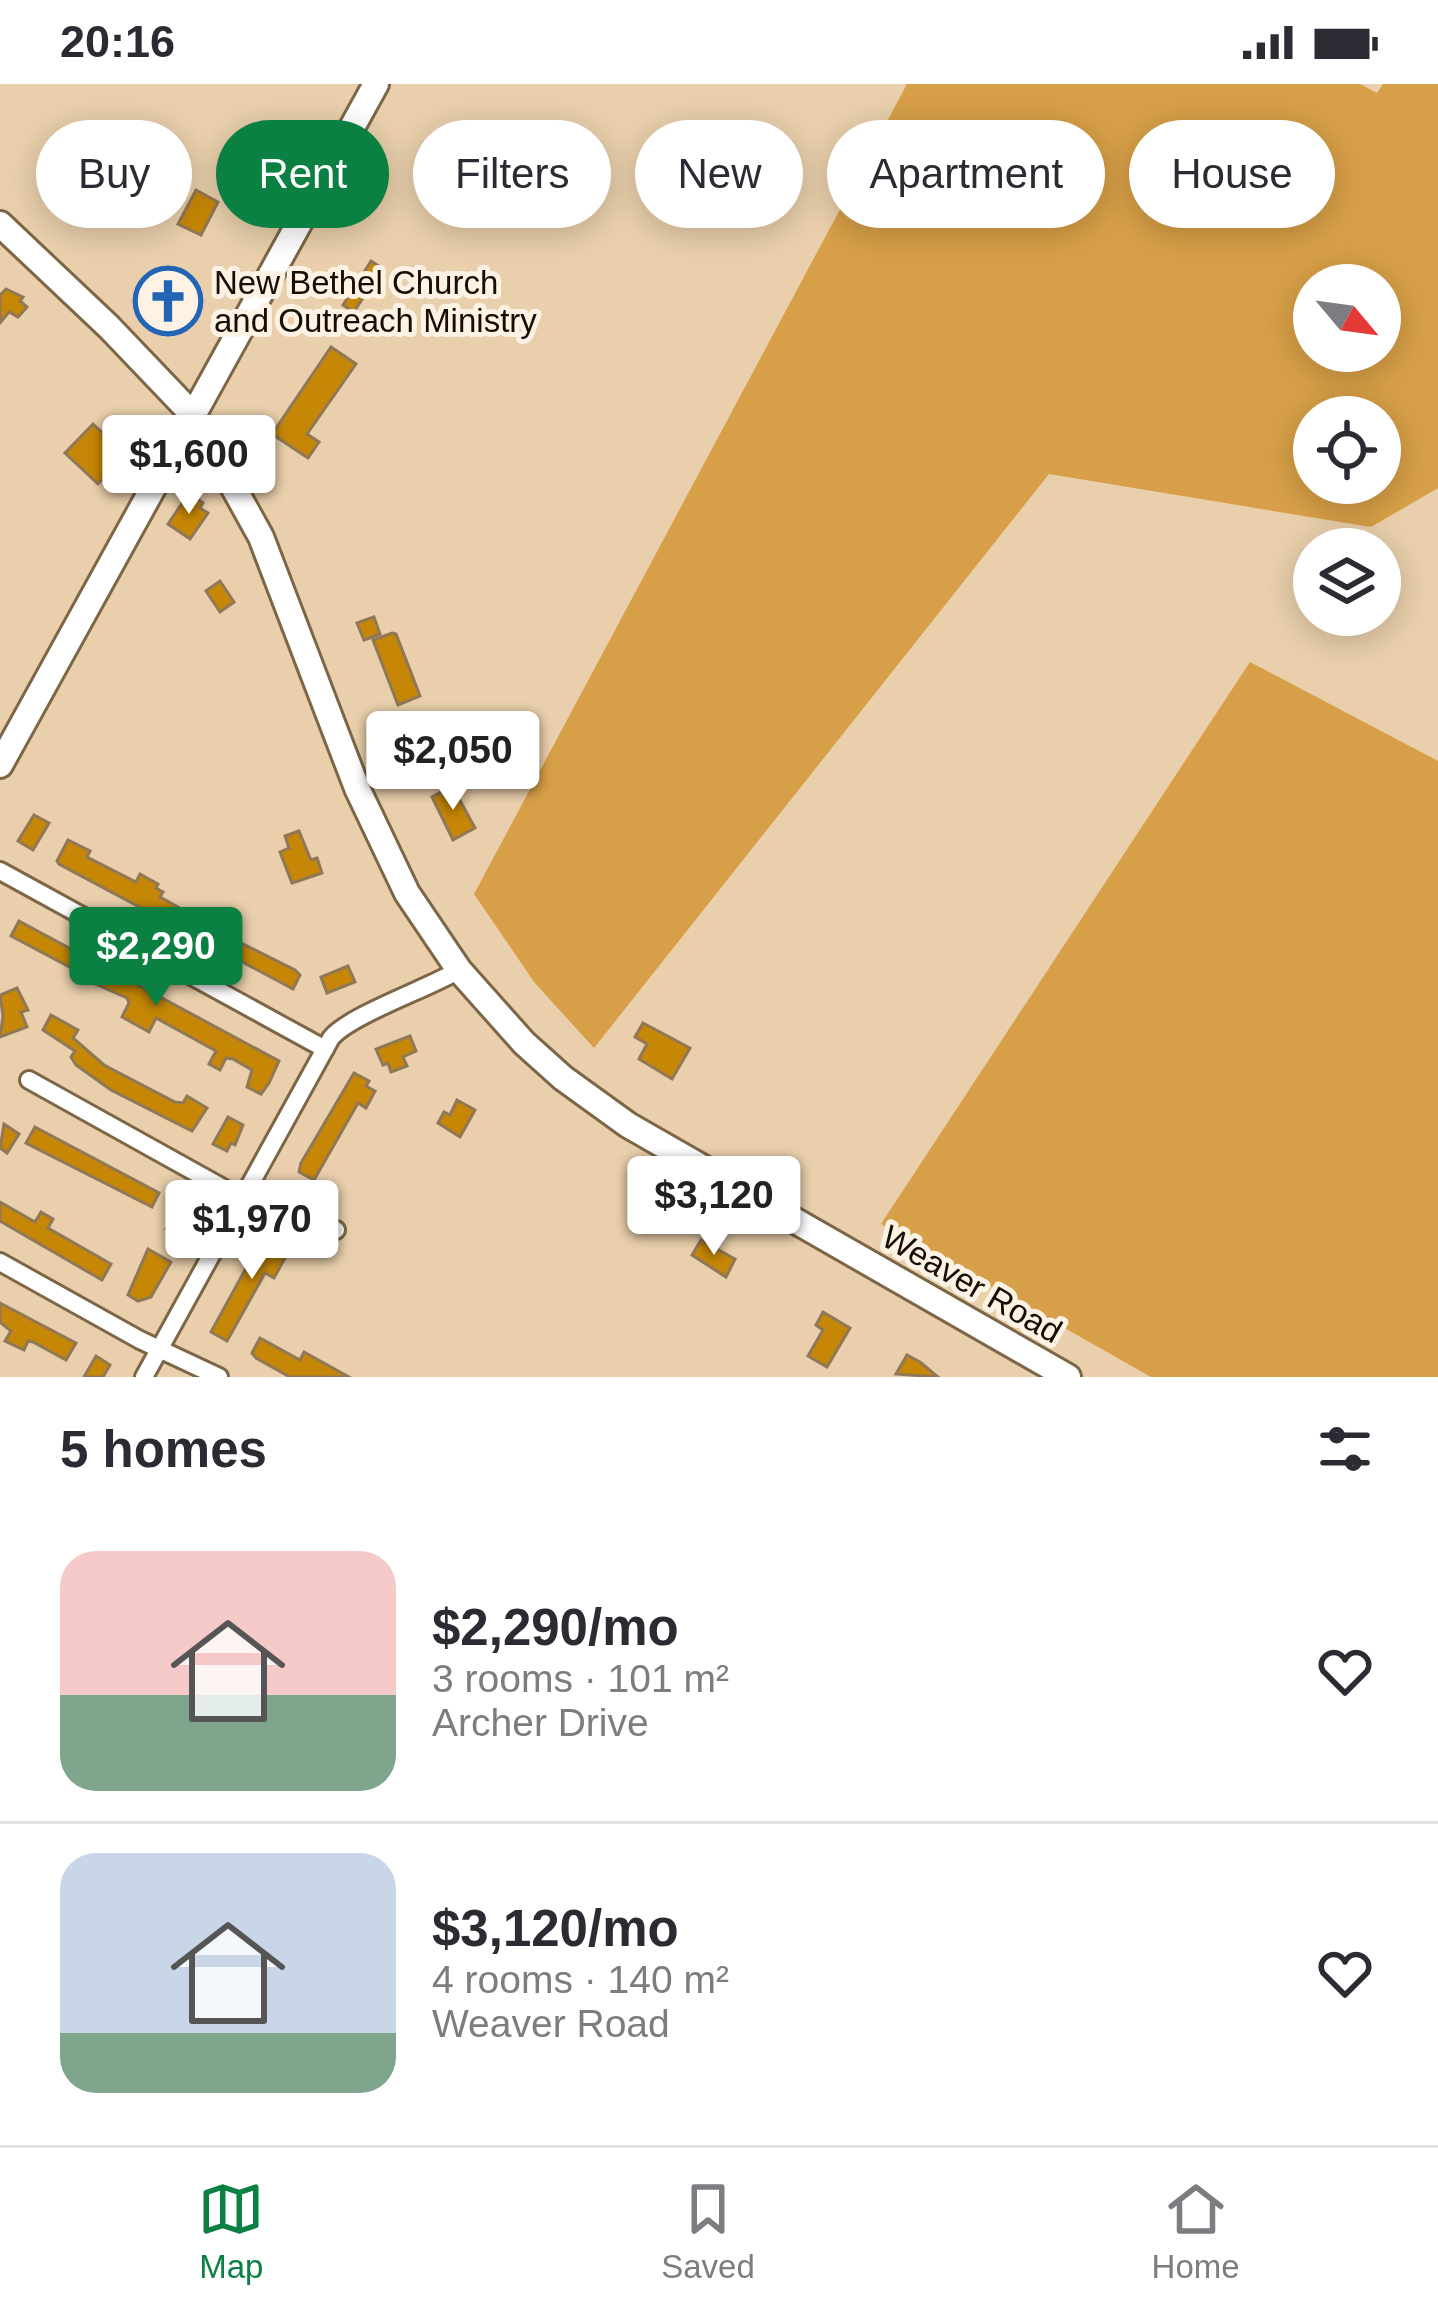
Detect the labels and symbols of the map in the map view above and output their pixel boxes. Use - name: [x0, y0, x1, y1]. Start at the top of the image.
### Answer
- place label: New Bethel Church and Outreach Ministry: [214, 264, 537, 339]
- north arrow: [1293, 264, 1401, 372]
- church icon: New Bethel Church and Outreach Ministry: [133, 266, 203, 336]
- pin: $1,600: [91, 415, 287, 517]
- pin: $2,050: [355, 711, 551, 813]
- pin: $2,290: [58, 907, 254, 1009]
- pin: $3,120: [616, 1156, 812, 1258]
- pin: $1,970: [154, 1180, 350, 1282]
- street label: Weaver Road: [876, 1218, 1068, 1350]

